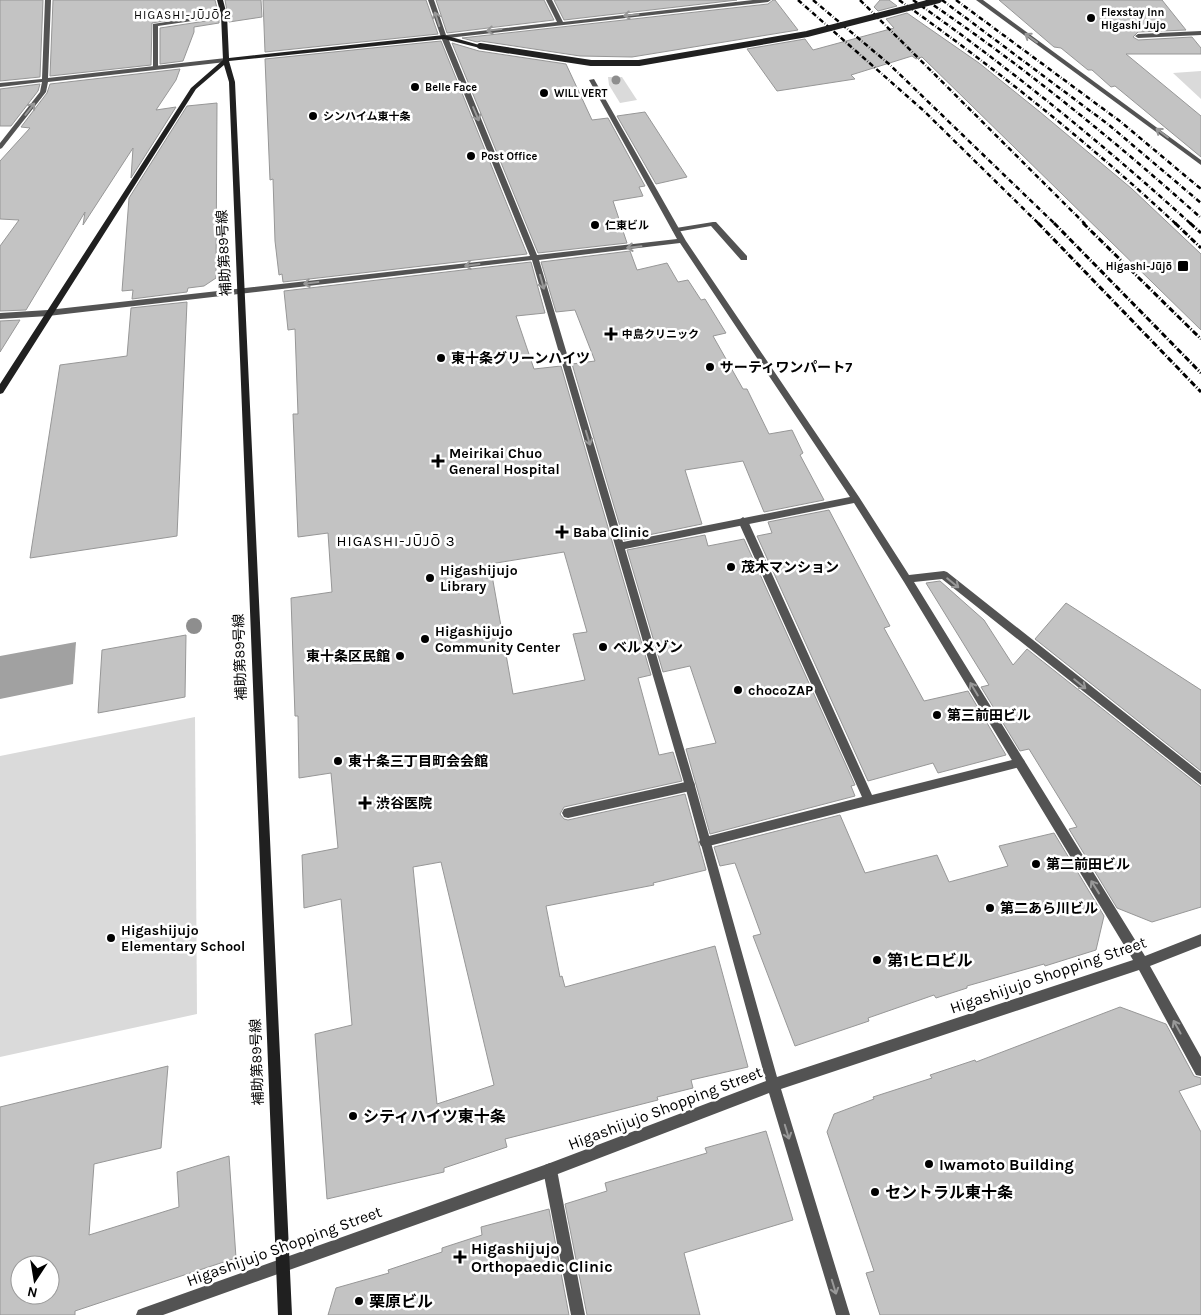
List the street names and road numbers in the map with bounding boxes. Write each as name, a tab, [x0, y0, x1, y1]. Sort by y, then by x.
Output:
street label: 補助第89号線	[213, 209, 235, 297]
street label: 補助第89号線	[230, 613, 250, 701]
street label: Higashijujo Shopping Street	[947, 932, 1149, 1018]
street label: 補助第89号線	[247, 1018, 267, 1106]
street label: Higashijujo Shopping Street	[565, 1062, 765, 1154]
street label: Higashijujo Shopping Street	[184, 1202, 384, 1290]

